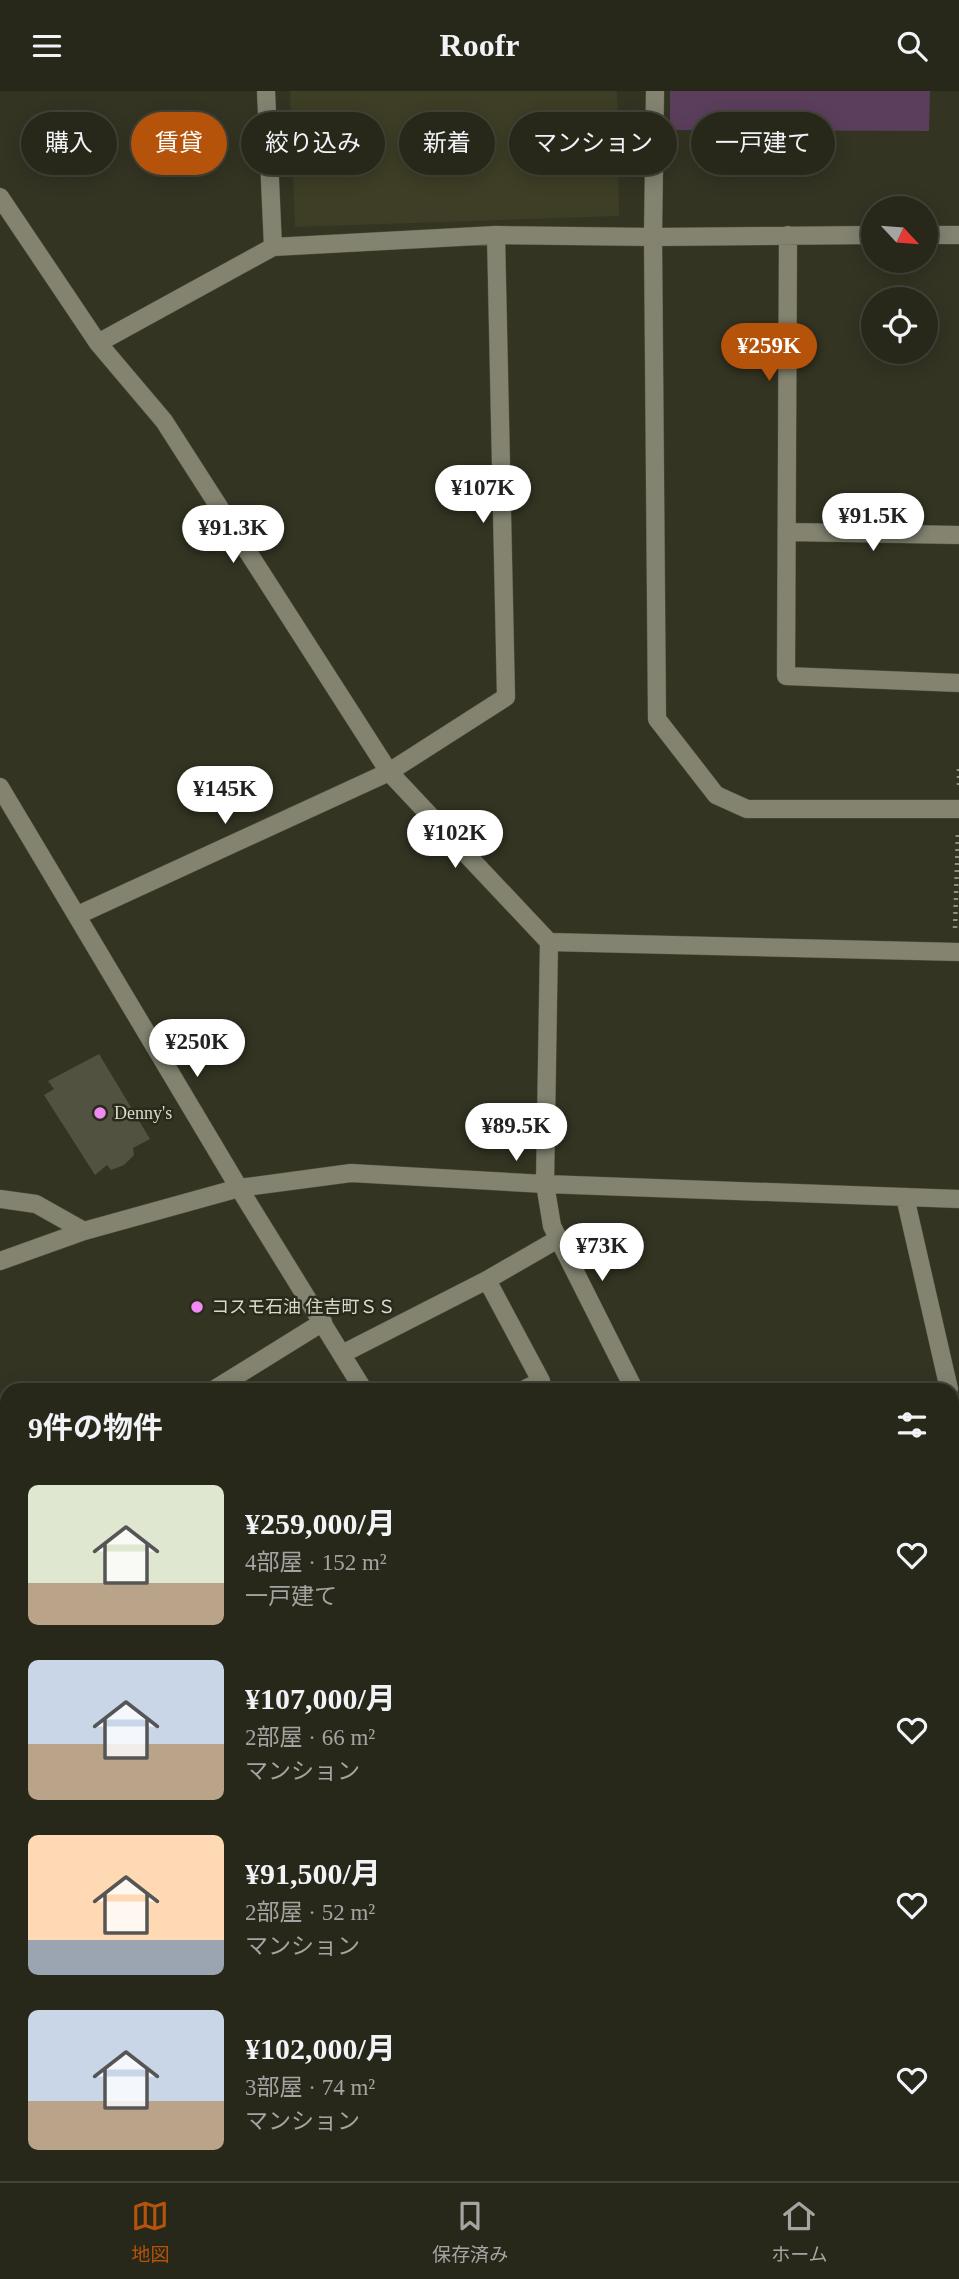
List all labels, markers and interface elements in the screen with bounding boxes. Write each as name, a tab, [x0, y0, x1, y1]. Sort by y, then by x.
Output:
icon: menu	[28, 27, 66, 65]
text: Roofr	[440, 27, 519, 63]
icon: search	[893, 27, 931, 65]
chip: 購入	[21, 112, 117, 175]
chip: 賃貸	[131, 112, 227, 175]
chip: 絞り込み	[241, 112, 385, 175]
chip: 新着	[399, 112, 495, 175]
chip: マンション	[509, 112, 677, 175]
chip: 一戸建て	[691, 112, 835, 175]
north arrow	[861, 196, 938, 273]
map controls	[861, 196, 938, 364]
button: locate	[861, 287, 938, 364]
pin: ¥259K	[720, 323, 818, 383]
text: ¥259K	[737, 333, 801, 358]
pin: ¥107K	[434, 465, 532, 525]
text: ¥107K	[451, 475, 515, 500]
pin: ¥91.5K	[816, 493, 930, 553]
text: ¥91.5K	[838, 503, 908, 528]
pin: ¥91.3K	[176, 505, 290, 565]
text: ¥91.3K	[198, 515, 268, 540]
pin: ¥145K	[176, 767, 274, 826]
text: ¥145K	[193, 776, 257, 801]
pin: ¥102K	[406, 811, 504, 870]
text: ¥102K	[423, 820, 487, 845]
pin: ¥250K	[148, 1019, 246, 1079]
text: ¥250K	[165, 1029, 229, 1054]
place label: Denny's	[114, 1103, 172, 1123]
pin: ¥89.5K	[459, 1103, 573, 1163]
marker: Denny's	[92, 1105, 108, 1121]
text: ¥89.5K	[481, 1113, 551, 1138]
pin: ¥73K	[561, 1223, 643, 1283]
text: ¥73K	[576, 1233, 628, 1258]
place label: コスモ石油 住吉町ＳＳ	[211, 1297, 396, 1317]
marker: コスモ石油 住吉町ＳＳ	[189, 1299, 205, 1315]
icon: filters	[893, 1406, 931, 1444]
text: 9件の物件	[28, 1411, 163, 1444]
text: ¥259,000/月	[245, 1507, 396, 1540]
icon: home	[84, 1513, 168, 1597]
icon: heart	[893, 1536, 931, 1574]
text: 4部屋 · 152 m²	[245, 1550, 387, 1575]
text: 一戸建て	[245, 1584, 337, 1609]
text: ¥107,000/月	[245, 1682, 396, 1715]
icon: home	[84, 1688, 168, 1772]
icon: heart	[893, 1711, 931, 1749]
text: 2部屋 · 66 m²	[245, 1725, 375, 1750]
text: マンション	[245, 1759, 360, 1784]
text: ¥91,500/月	[245, 1857, 381, 1890]
icon: home	[84, 1863, 168, 1947]
icon: heart	[893, 1886, 931, 1924]
text: 2部屋 · 52 m²	[245, 1900, 375, 1925]
text: マンション	[245, 1934, 360, 1959]
text: ¥102,000/月	[245, 2032, 396, 2065]
icon: home	[84, 2038, 168, 2122]
icon: heart	[893, 2061, 931, 2099]
text: 3部屋 · 74 m²	[245, 2075, 375, 2100]
text: マンション	[245, 2109, 360, 2134]
tab: 地図	[131, 2197, 169, 2266]
tab: 保存済み	[432, 2197, 508, 2266]
tab: ホーム	[771, 2197, 828, 2266]

